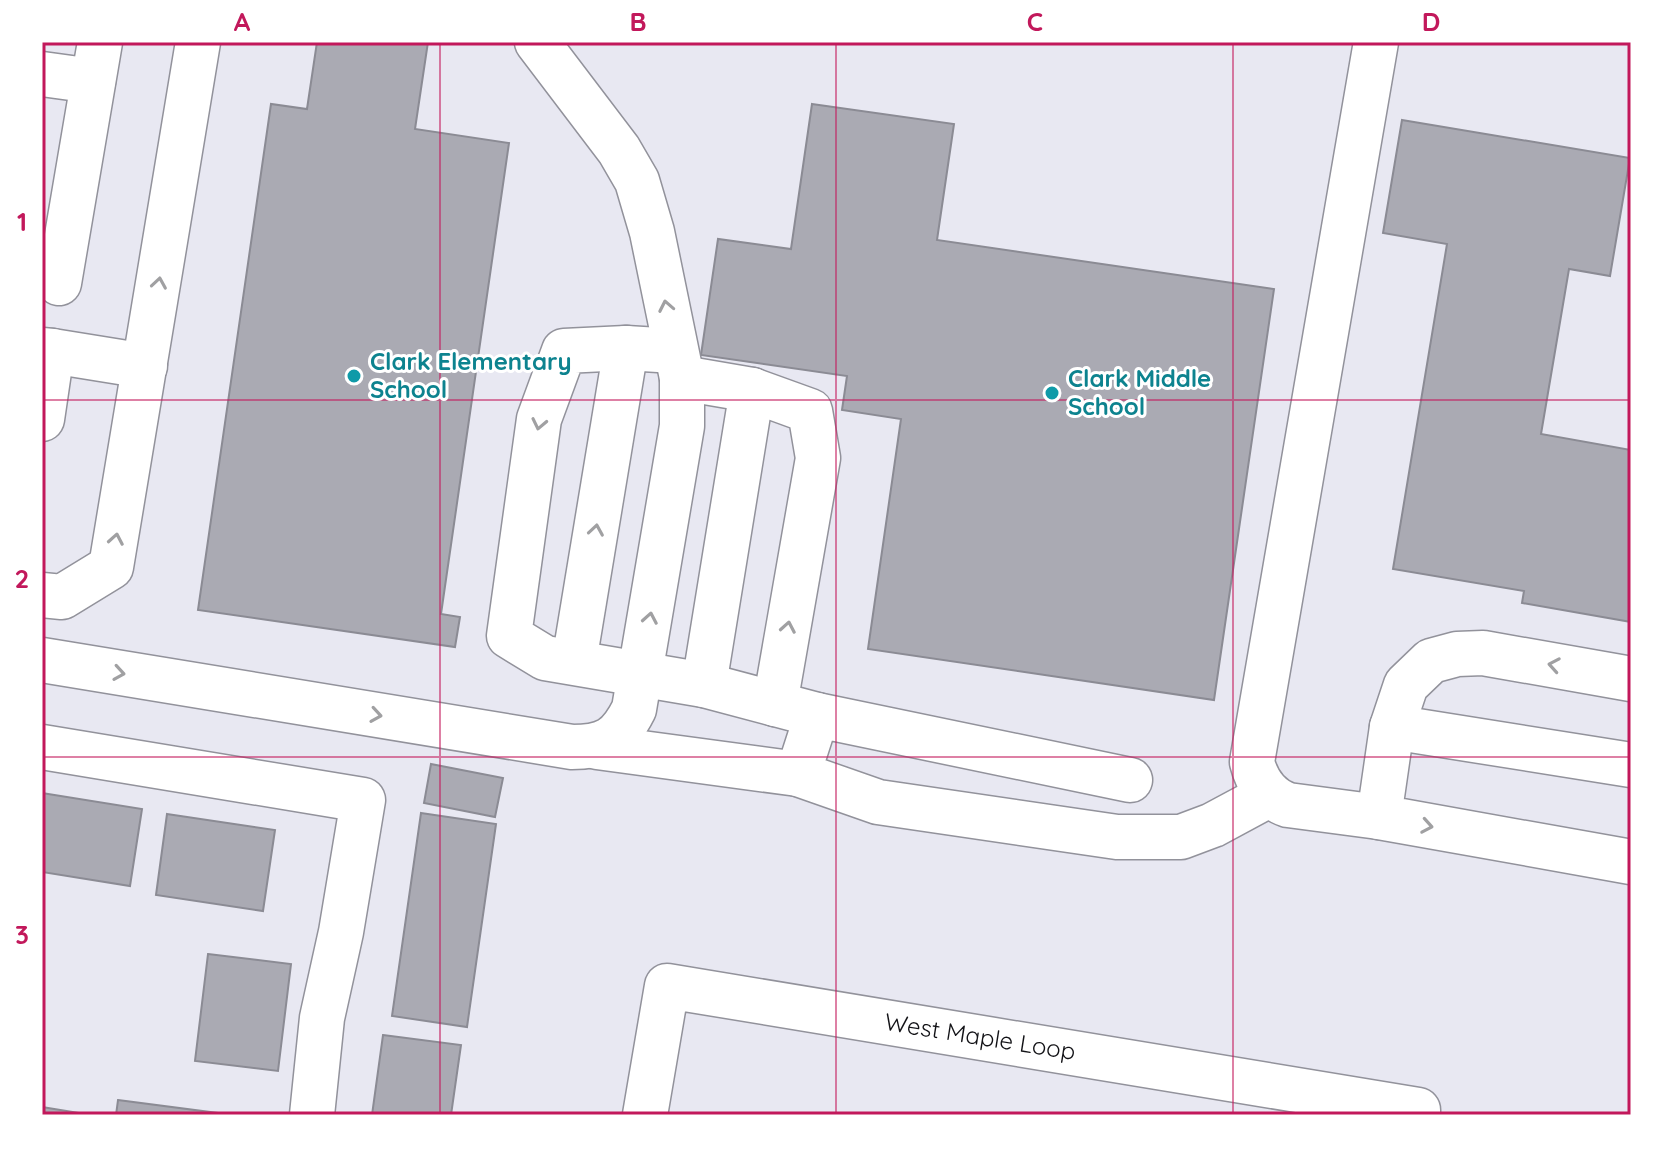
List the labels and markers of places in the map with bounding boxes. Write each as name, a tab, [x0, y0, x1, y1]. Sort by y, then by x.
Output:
place label: Clark Elementary School	[370, 346, 572, 404]
place label: Clark Middle School	[1068, 363, 1211, 421]
marker: Clark Elementary School	[345, 367, 363, 385]
marker: Clark Middle School	[1043, 384, 1061, 402]

